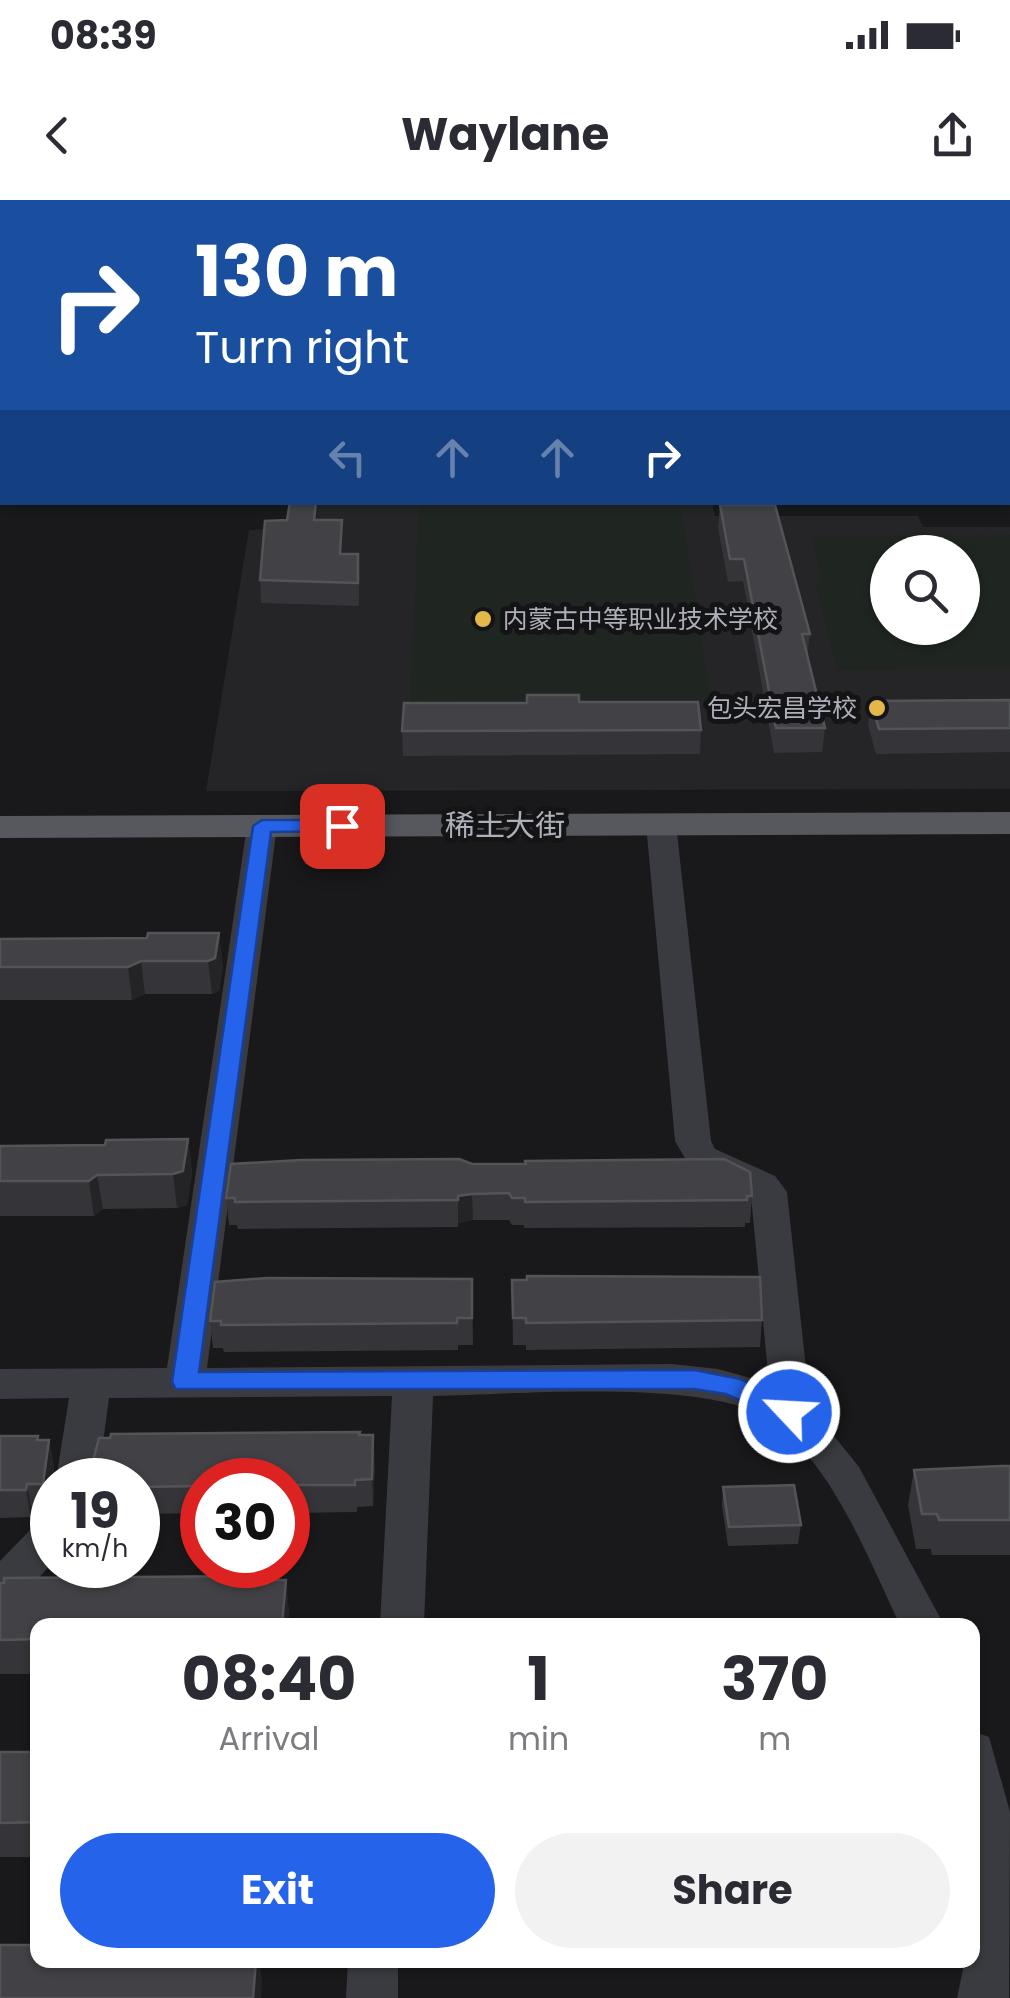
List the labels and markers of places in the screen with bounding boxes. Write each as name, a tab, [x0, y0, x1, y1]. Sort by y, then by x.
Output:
place label: 内蒙古中等职业技术学校	[503, 602, 778, 637]
marker: 内蒙古中等职业技术学校	[472, 608, 494, 630]
place label: 包头宏昌学校	[707, 691, 857, 726]
marker: 包头宏昌学校	[866, 697, 888, 719]
pin	[300, 784, 385, 869]

